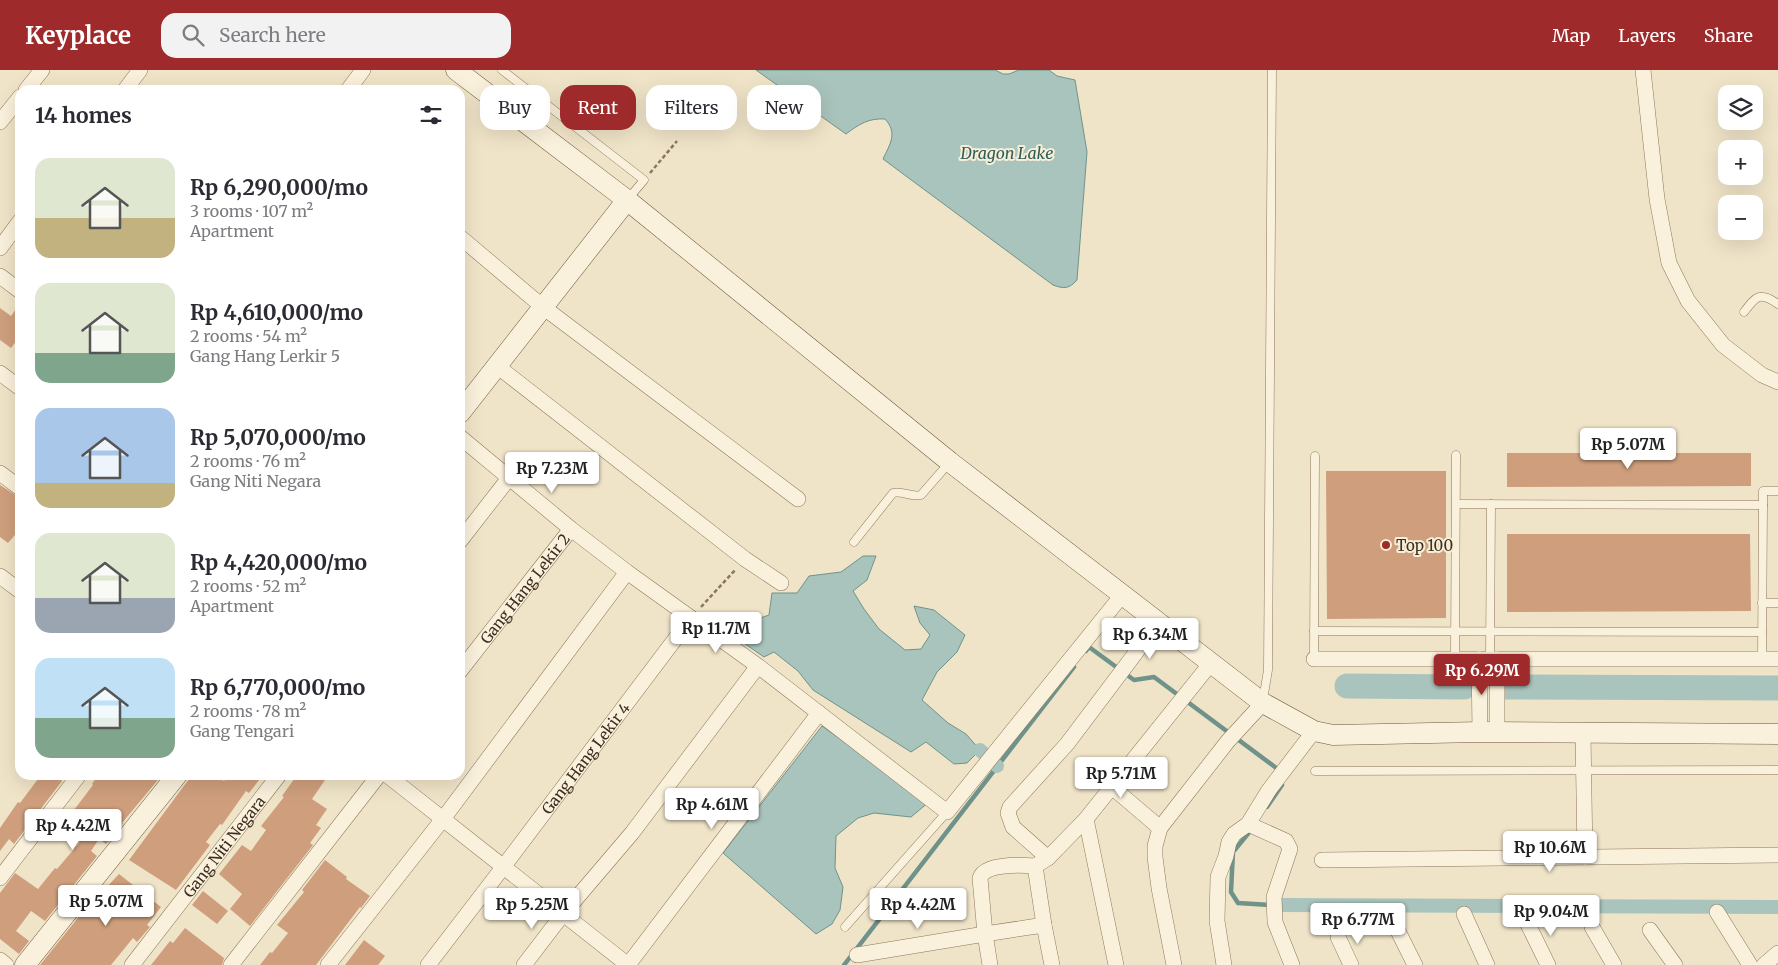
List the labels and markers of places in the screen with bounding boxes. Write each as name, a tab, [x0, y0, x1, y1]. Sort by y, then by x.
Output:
pin: Rp 5.07M	[1576, 428, 1680, 470]
pin: Rp 7.23M	[500, 452, 604, 494]
place label: Top 100	[1396, 536, 1453, 555]
marker: Top 100	[1380, 539, 1392, 551]
pin: Rp 11.7M	[664, 612, 768, 654]
pin: Rp 6.34M	[1098, 618, 1202, 660]
pin: Rp 6.29M	[1430, 654, 1534, 696]
pin: Rp 5.71M	[1069, 756, 1173, 799]
pin: Rp 4.61M	[660, 788, 764, 830]
pin: Rp 4.42M	[21, 808, 125, 851]
pin: Rp 10.6M	[1498, 830, 1602, 873]
pin: Rp 5.07M	[54, 884, 158, 927]
pin: Rp 5.25M	[480, 888, 584, 930]
pin: Rp 4.42M	[866, 888, 970, 930]
pin: Rp 9.04M	[1499, 894, 1603, 937]
pin: Rp 6.77M	[1306, 902, 1410, 945]

